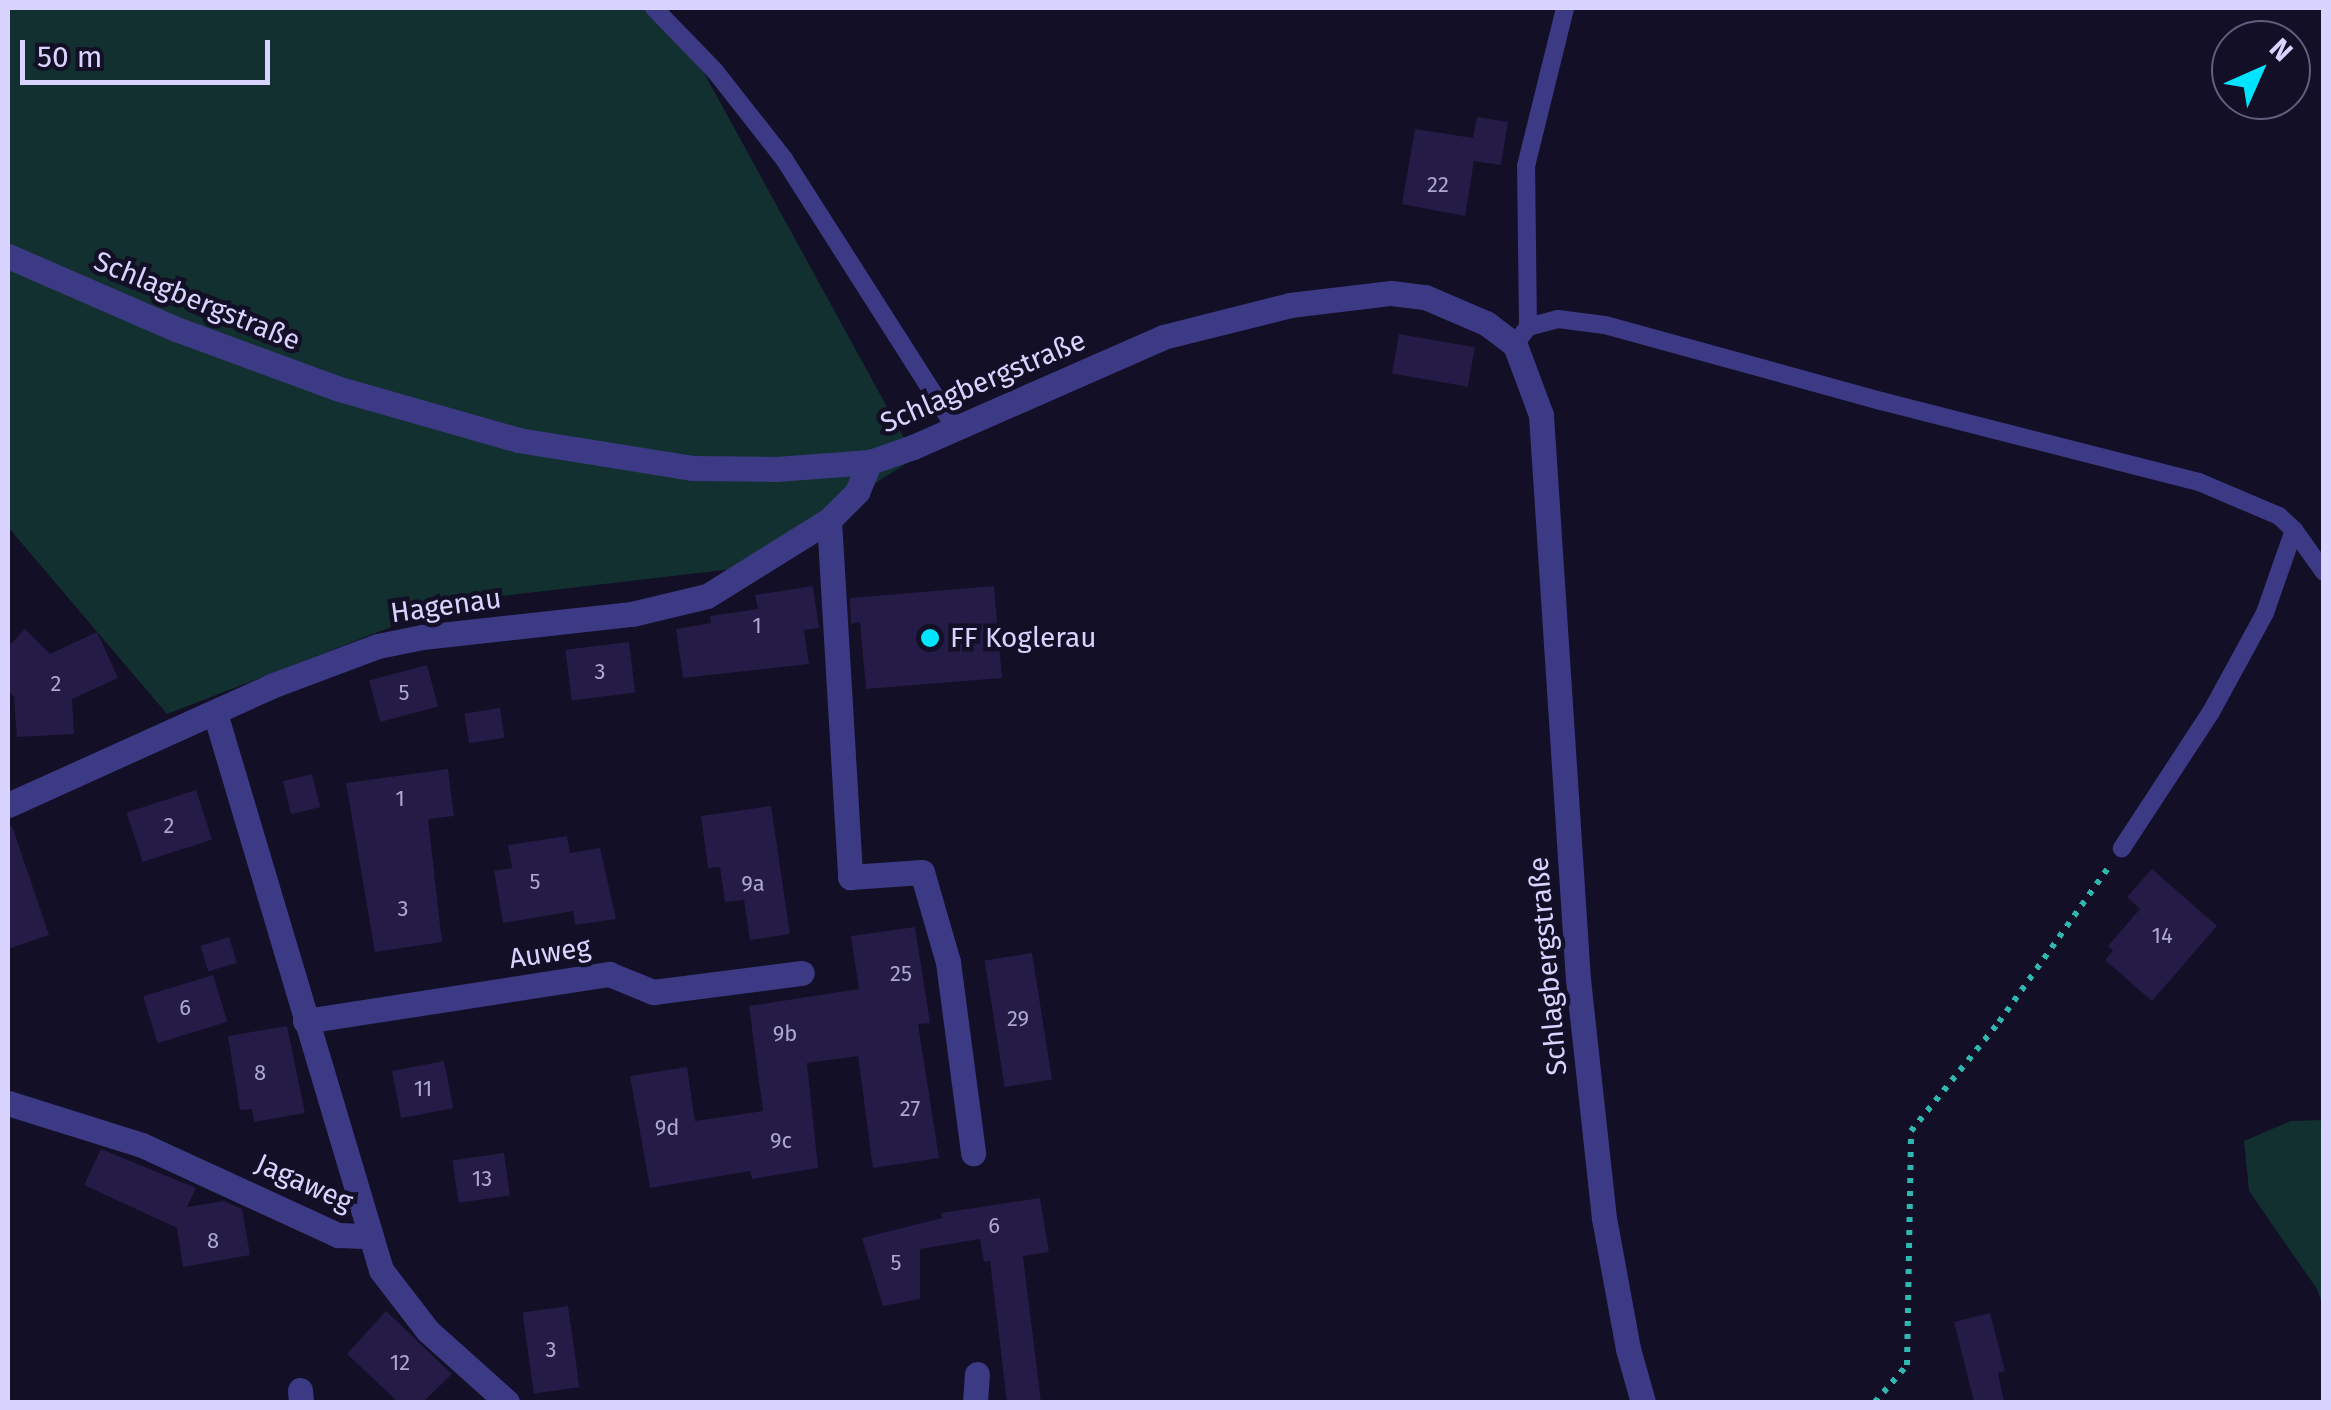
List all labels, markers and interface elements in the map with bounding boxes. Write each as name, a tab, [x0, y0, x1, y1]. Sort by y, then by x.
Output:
scale bar	[25, 20, 275, 82]
north arrow	[2211, 20, 2311, 120]
text: N	[2263, 32, 2299, 68]
text: 50 m	[37, 39, 102, 75]
house number: 22	[1427, 172, 1449, 198]
street label: Schlagbergstraße	[89, 244, 305, 358]
street label: Schlagbergstraße	[875, 324, 1091, 440]
street label: Hagenau	[389, 582, 503, 630]
house number: 1	[752, 613, 762, 639]
place label: FF Koglerau	[950, 621, 1097, 655]
marker: FF Koglerau	[919, 627, 941, 649]
house number: 3	[595, 659, 605, 685]
house number: 2	[51, 671, 61, 697]
house number: 5	[398, 680, 410, 706]
house number: 1	[395, 786, 405, 812]
house number: 2	[164, 813, 174, 839]
street label: Schlagbergstraße	[1522, 855, 1574, 1077]
house number: 5	[529, 869, 541, 895]
house number: 9a	[741, 871, 765, 897]
house number: 3	[398, 896, 408, 922]
house number: 14	[2151, 923, 2173, 949]
street label: Auweg	[507, 930, 593, 976]
house number: 25	[890, 961, 912, 987]
house number: 6	[179, 995, 191, 1021]
house number: 29	[1007, 1006, 1029, 1032]
house number: 9b	[773, 1021, 797, 1047]
house number: 8	[254, 1060, 266, 1086]
house number: 11	[414, 1076, 432, 1102]
house number: 27	[900, 1096, 920, 1122]
house number: 9d	[655, 1115, 679, 1141]
house number: 9c	[770, 1128, 792, 1154]
street label: Jagaweg	[250, 1147, 358, 1219]
house number: 13	[472, 1166, 492, 1192]
house number: 6	[988, 1213, 1000, 1239]
house number: 8	[207, 1228, 219, 1254]
house number: 5	[890, 1250, 902, 1276]
house number: 3	[546, 1337, 556, 1363]
house number: 12	[390, 1350, 410, 1376]

